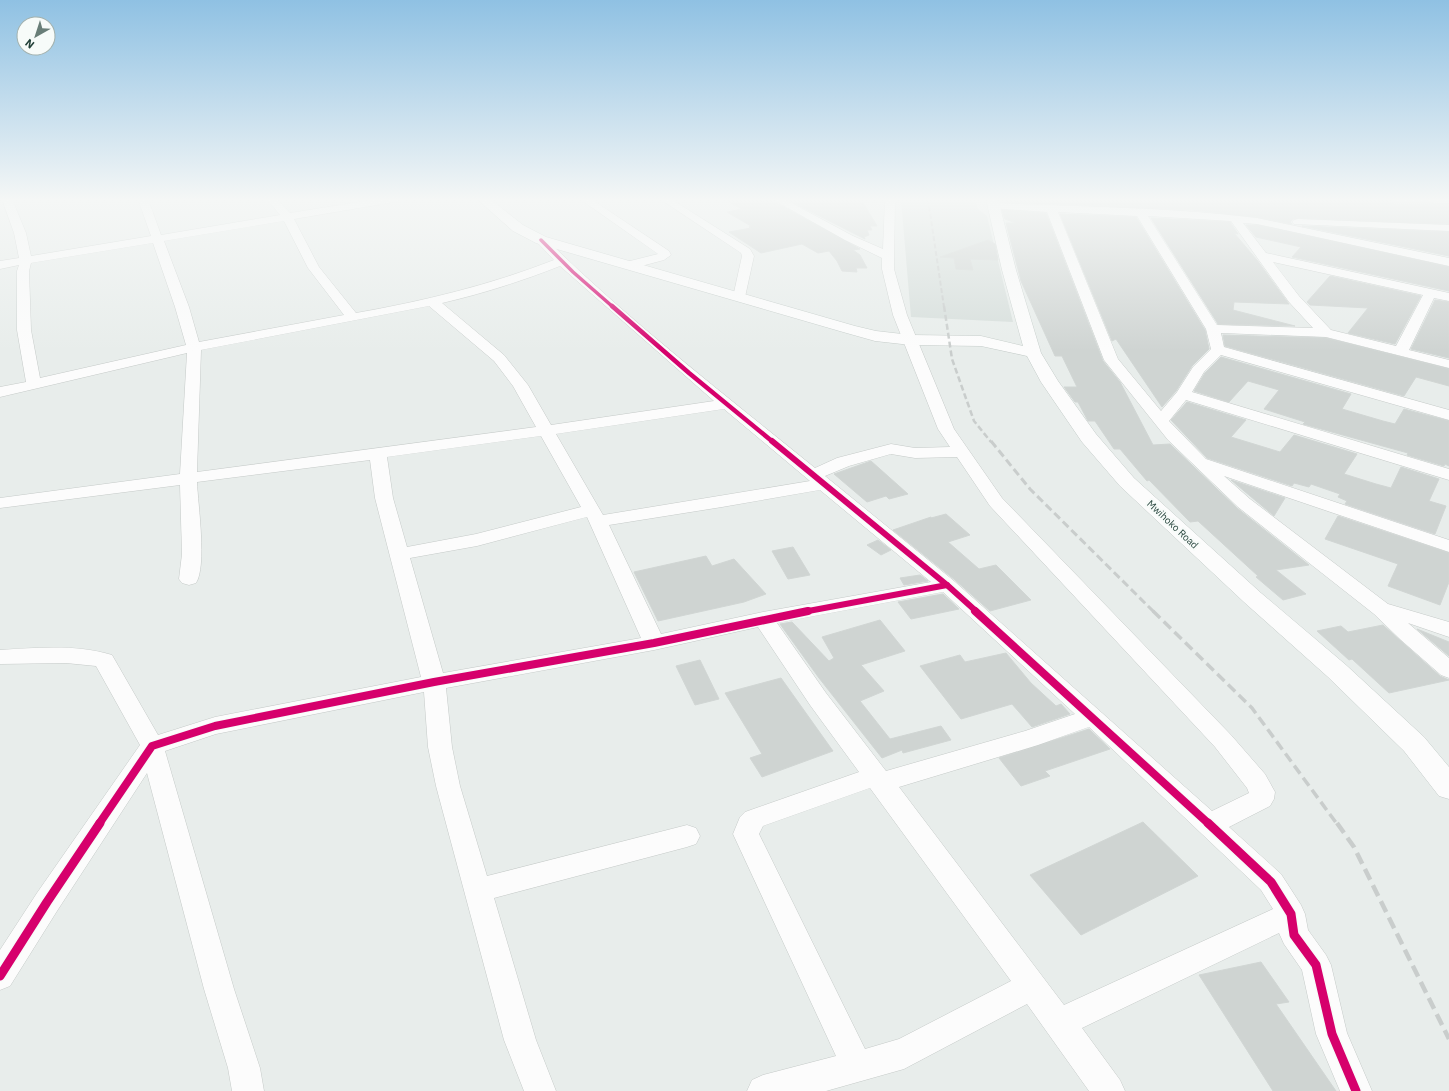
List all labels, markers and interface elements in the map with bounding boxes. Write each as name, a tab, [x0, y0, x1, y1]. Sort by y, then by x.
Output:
north arrow	[16, 16, 56, 56]
text: N	[22, 36, 37, 52]
street label: Mwihoko Road	[1144, 497, 1201, 552]

